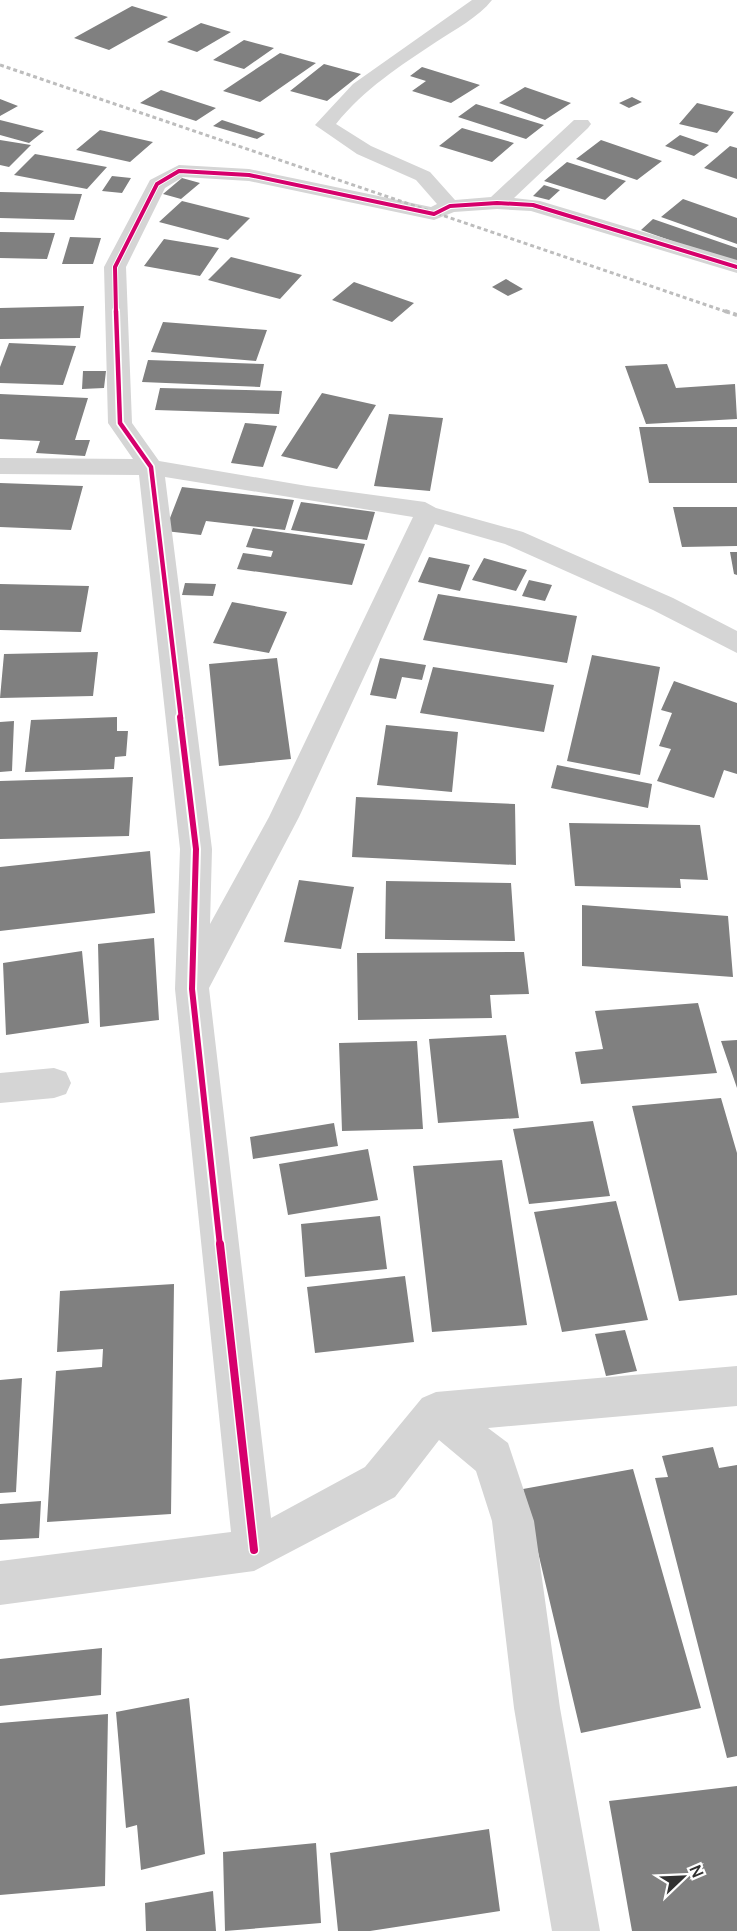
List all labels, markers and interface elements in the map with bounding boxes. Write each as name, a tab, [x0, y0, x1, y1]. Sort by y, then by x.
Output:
north arrow	[653, 1847, 713, 1907]
text: N	[684, 1862, 709, 1881]

